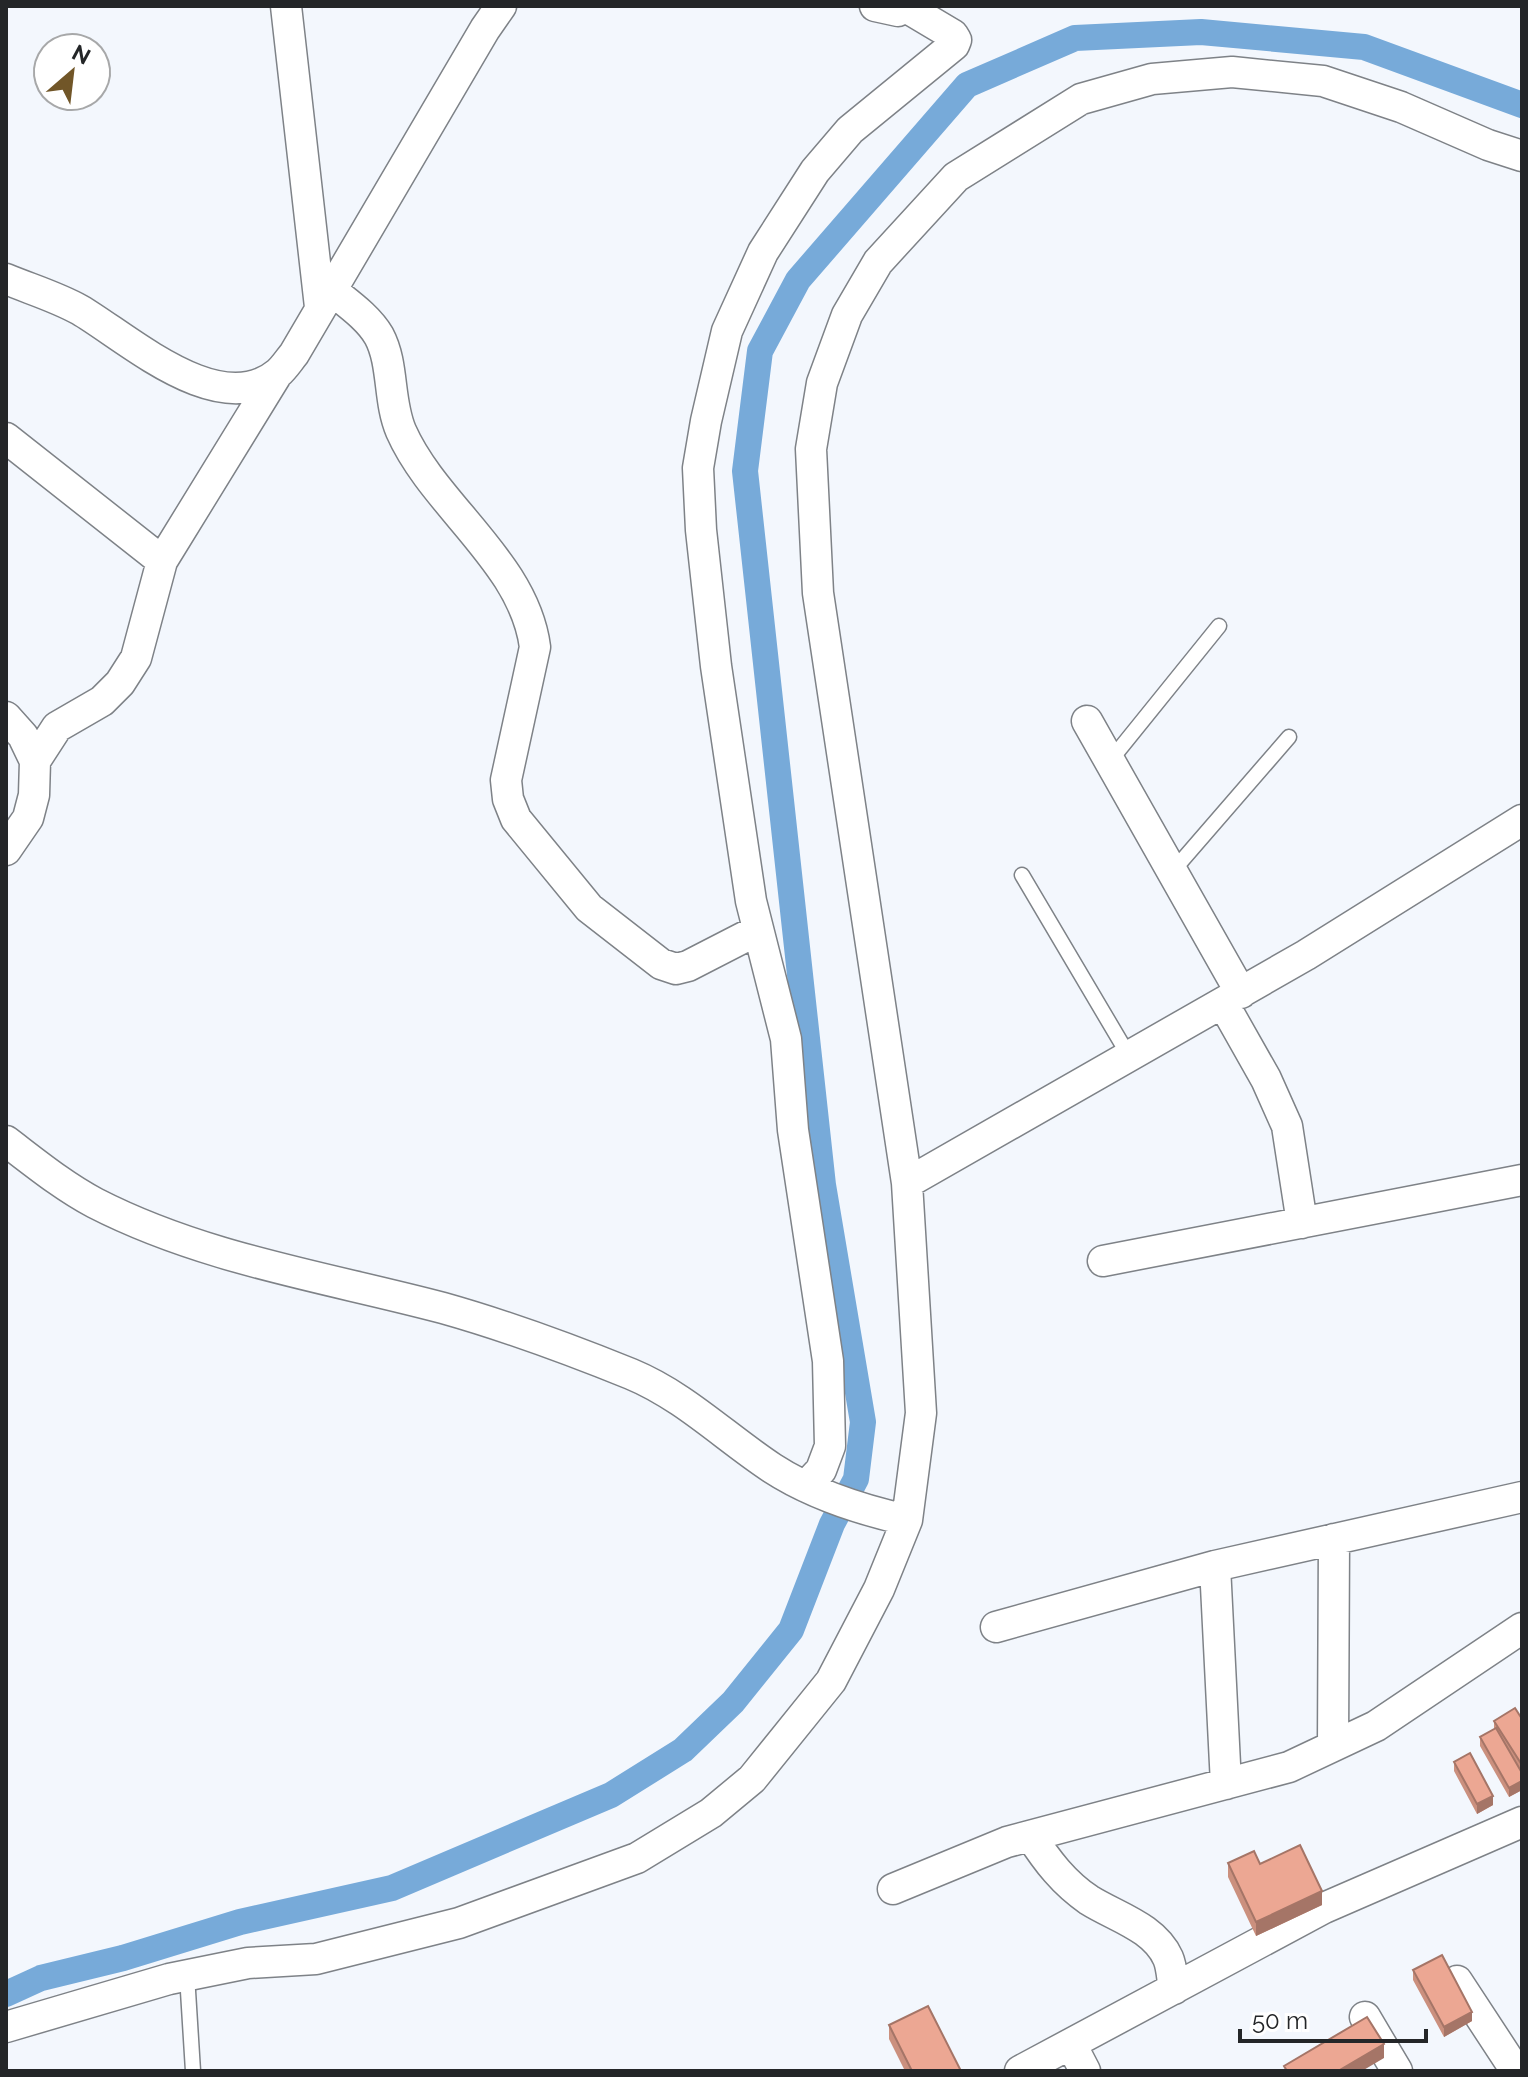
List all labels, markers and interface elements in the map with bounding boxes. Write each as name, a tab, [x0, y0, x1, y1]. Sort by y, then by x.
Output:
north arrow	[32, 32, 112, 112]
text: N	[68, 39, 95, 70]
scale bar	[1240, 1993, 1426, 2043]
text: 50 m	[1252, 2006, 1308, 2035]

